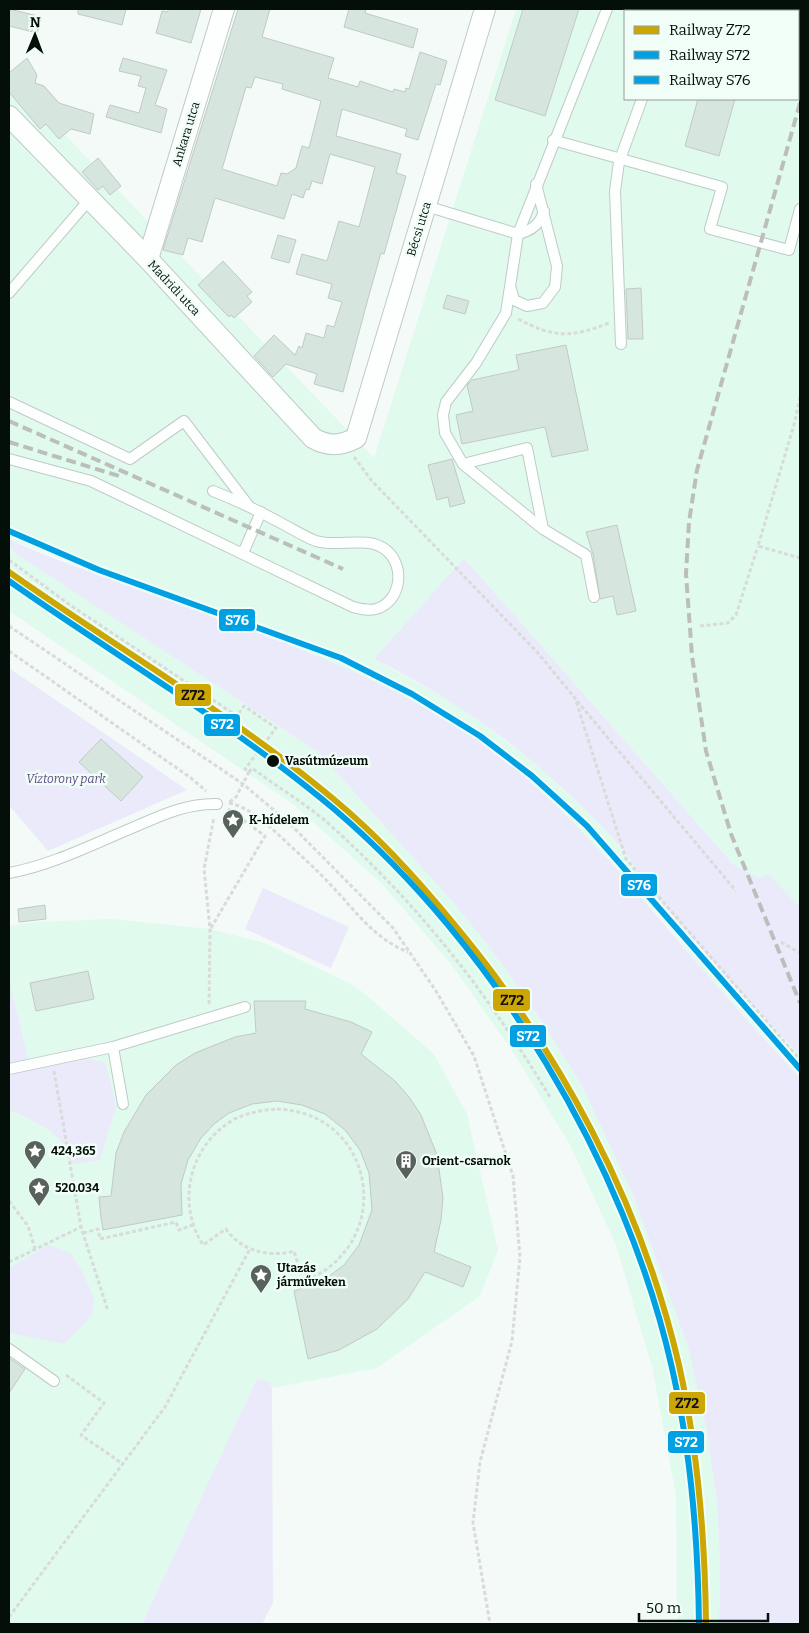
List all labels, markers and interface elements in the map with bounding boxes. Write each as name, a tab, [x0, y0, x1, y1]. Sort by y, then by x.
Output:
north arrow	[10, 10, 60, 60]
legend	[624, 10, 799, 100]
text: N	[30, 14, 41, 31]
text: Railway Z72	[669, 21, 751, 39]
text: Railway S72	[669, 46, 750, 64]
text: Railway S76	[669, 71, 751, 89]
street label: Ankara utca	[170, 100, 203, 168]
street label: Bécsi utca	[404, 200, 434, 258]
street label: Madridi utca	[145, 258, 203, 319]
line badge: S76	[218, 608, 256, 632]
text: S76	[225, 612, 249, 629]
line badge: Z72	[174, 683, 212, 707]
text: Z72	[181, 687, 205, 704]
line badge: S72	[203, 713, 241, 737]
text: S72	[210, 716, 234, 733]
marker: Vasútmúzeum	[265, 753, 281, 769]
place label: Vasútmúzeum	[285, 754, 369, 768]
park label: Víztorony park	[26, 772, 106, 786]
place icon: K-hídelem	[221, 808, 245, 839]
place label: K-hídelem	[249, 813, 310, 827]
line badge: S76	[620, 873, 658, 897]
text: S76	[627, 877, 651, 894]
line badge: Z72	[492, 988, 531, 1012]
text: Z72	[500, 992, 524, 1009]
line badge: S72	[509, 1024, 547, 1048]
text: S72	[516, 1028, 540, 1045]
place icon: 424,365	[23, 1139, 47, 1170]
place label: 424,365	[51, 1144, 96, 1158]
building icon: Orient-csarnok	[394, 1149, 418, 1180]
place label: Orient-csarnok	[422, 1154, 511, 1168]
place icon: 520.034	[27, 1176, 51, 1207]
place label: 520.034	[55, 1181, 100, 1195]
place label: Utazás járműveken	[276, 1261, 346, 1290]
place icon: Utazás járműveken	[249, 1263, 273, 1294]
line badge: Z72	[668, 1391, 706, 1415]
text: Z72	[675, 1395, 699, 1412]
line badge: S72	[667, 1430, 705, 1454]
text: S72	[674, 1434, 698, 1451]
scale bar	[639, 1590, 768, 1622]
text: 50 m	[646, 1599, 682, 1617]

